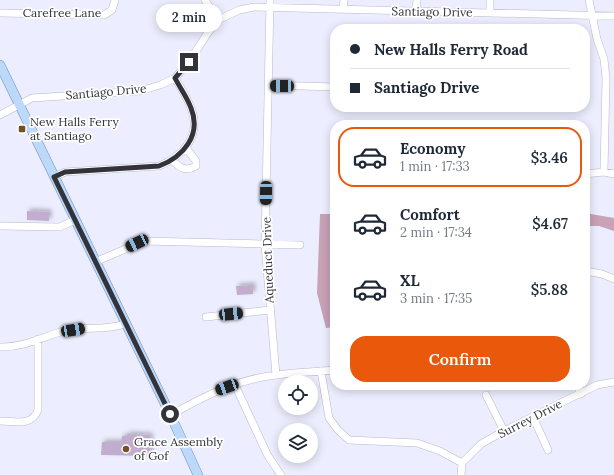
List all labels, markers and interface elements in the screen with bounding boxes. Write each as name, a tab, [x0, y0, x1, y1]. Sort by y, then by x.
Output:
street label: Santiago Drive	[391, 3, 473, 20]
callout: 2 min	[156, 4, 222, 32]
street label: Carefree Lane	[23, 5, 102, 20]
text: 2 min	[172, 9, 206, 26]
text: New Halls Ferry Road	[374, 40, 528, 59]
route end	[180, 53, 198, 71]
text: Santiago Drive	[374, 78, 479, 97]
street label: Santiago Drive	[65, 80, 148, 103]
car	[270, 80, 294, 92]
place label: New Halls Ferry at Santiago	[30, 114, 119, 143]
marker: New Halls Ferry at Santiago	[17, 124, 27, 134]
icon: car	[352, 139, 388, 175]
text: Economy	[400, 139, 465, 158]
text: $3.46	[531, 148, 568, 167]
text: 1 min · 17:33	[400, 158, 470, 175]
car	[260, 181, 272, 205]
icon: car	[352, 205, 388, 241]
text: Comfort	[400, 205, 460, 224]
text: $4.67	[532, 214, 568, 233]
street label: Aqueduct Drive	[258, 216, 277, 305]
text: 2 min · 17:34	[400, 224, 472, 241]
car	[124, 232, 150, 254]
icon: car	[352, 271, 388, 307]
text: XL	[400, 271, 420, 290]
text: $5.88	[531, 280, 568, 299]
text: 3 min · 17:35	[400, 290, 472, 307]
car	[218, 307, 244, 321]
car	[60, 322, 86, 338]
button: Confirm	[350, 336, 570, 382]
map controls	[278, 375, 318, 463]
button: locate	[278, 375, 318, 415]
car	[214, 377, 240, 397]
street label: Surrey Drive	[495, 396, 565, 441]
route start	[161, 405, 179, 423]
button: layers	[278, 423, 318, 463]
place label: Grace Assembly of Gof	[134, 434, 223, 463]
marker: Grace Assembly of Gof	[121, 444, 131, 454]

